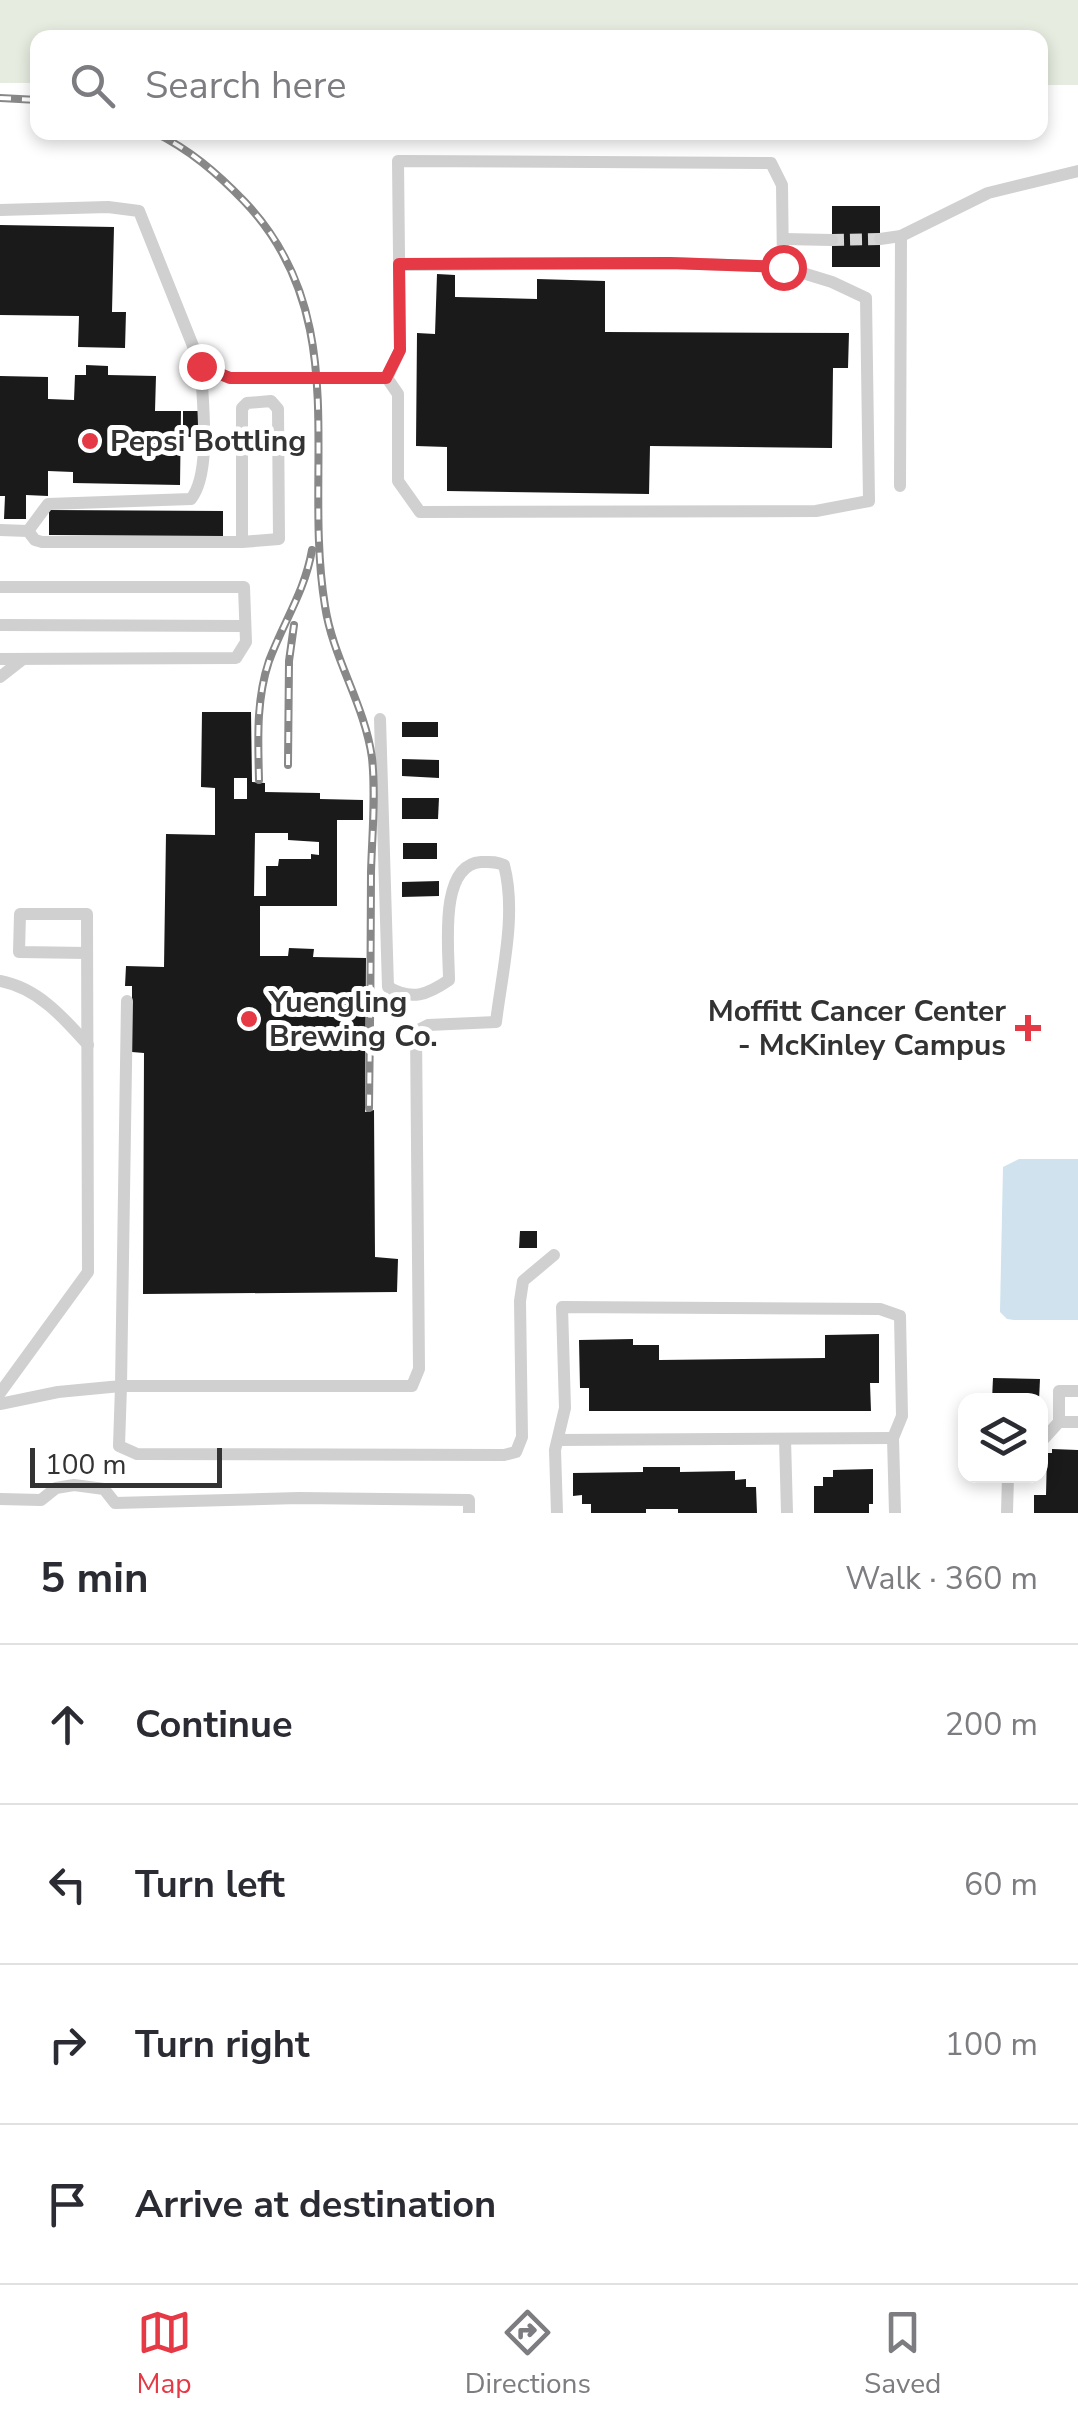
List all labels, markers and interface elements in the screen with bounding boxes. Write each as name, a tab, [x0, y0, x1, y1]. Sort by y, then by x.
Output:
search box	[30, 30, 1048, 140]
icon: search	[65, 58, 120, 113]
text: Search here	[145, 60, 346, 111]
route start	[761, 245, 807, 291]
route end	[179, 344, 225, 390]
place label: Pepsi Bottling	[110, 421, 306, 462]
marker: Pepsi Bottling	[79, 430, 101, 452]
place label: Yuengling Brewing Co.	[268, 982, 438, 1057]
place label: Moffitt Cancer Center - McKinley Campus	[708, 991, 1006, 1066]
marker: Yuengling Brewing Co.	[238, 1008, 260, 1030]
marker: Moffitt Cancer Center - McKinley Campus	[1015, 1015, 1041, 1041]
map controls	[958, 1393, 1048, 1483]
button: layers	[958, 1393, 1048, 1483]
scale bar	[30, 1443, 222, 1488]
text: 100 m	[45, 1446, 127, 1484]
text: 5 min	[40, 1550, 149, 1607]
text: Walk · 360 m	[845, 1557, 1038, 1600]
icon: ahead	[40, 1697, 95, 1752]
text: Continue	[135, 1699, 293, 1750]
text: 200 m	[945, 1703, 1038, 1746]
icon: left	[40, 1857, 95, 1912]
text: Turn left	[135, 1859, 285, 1910]
text: 60 m	[964, 1863, 1038, 1906]
icon: right	[40, 2017, 95, 2072]
text: Turn right	[135, 2019, 310, 2070]
text: 100 m	[945, 2023, 1038, 2066]
icon: arrive	[40, 2177, 95, 2232]
text: Arrive at destination	[135, 2179, 496, 2230]
tab: Map	[137, 2305, 192, 2403]
tab: Directions	[465, 2305, 591, 2403]
tab: Saved	[864, 2305, 941, 2403]

